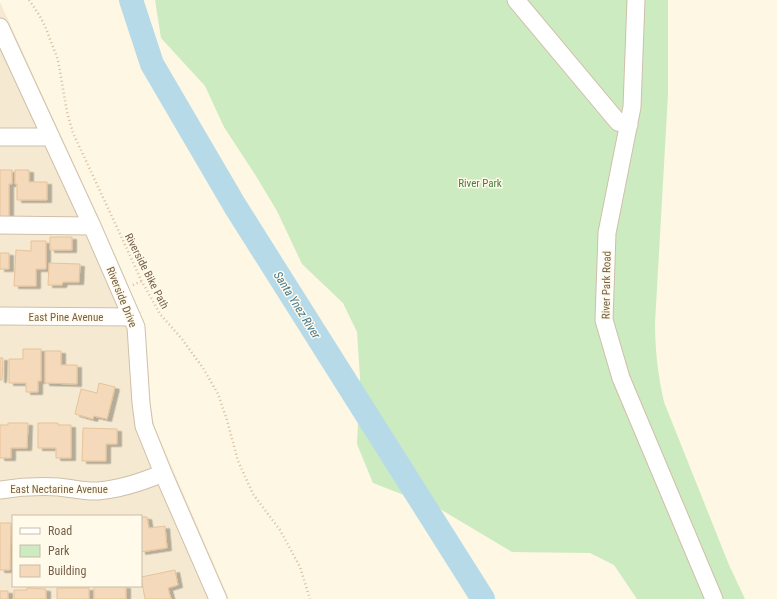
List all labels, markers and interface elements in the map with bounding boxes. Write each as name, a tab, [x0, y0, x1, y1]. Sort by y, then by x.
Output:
park label: River Park	[458, 177, 502, 190]
street label: Riverside Bike Path	[122, 231, 171, 311]
street label: River Park Road	[599, 251, 614, 319]
street label: Riverside Drive	[103, 265, 140, 329]
water label: Santa Ynez River	[271, 269, 323, 342]
street label: East Pine Avenue	[29, 311, 103, 324]
street label: East Nectarine Avenue	[10, 483, 108, 496]
legend	[12, 515, 142, 587]
text: Road	[48, 524, 72, 538]
text: Park	[48, 544, 70, 558]
text: Building	[48, 564, 86, 578]

